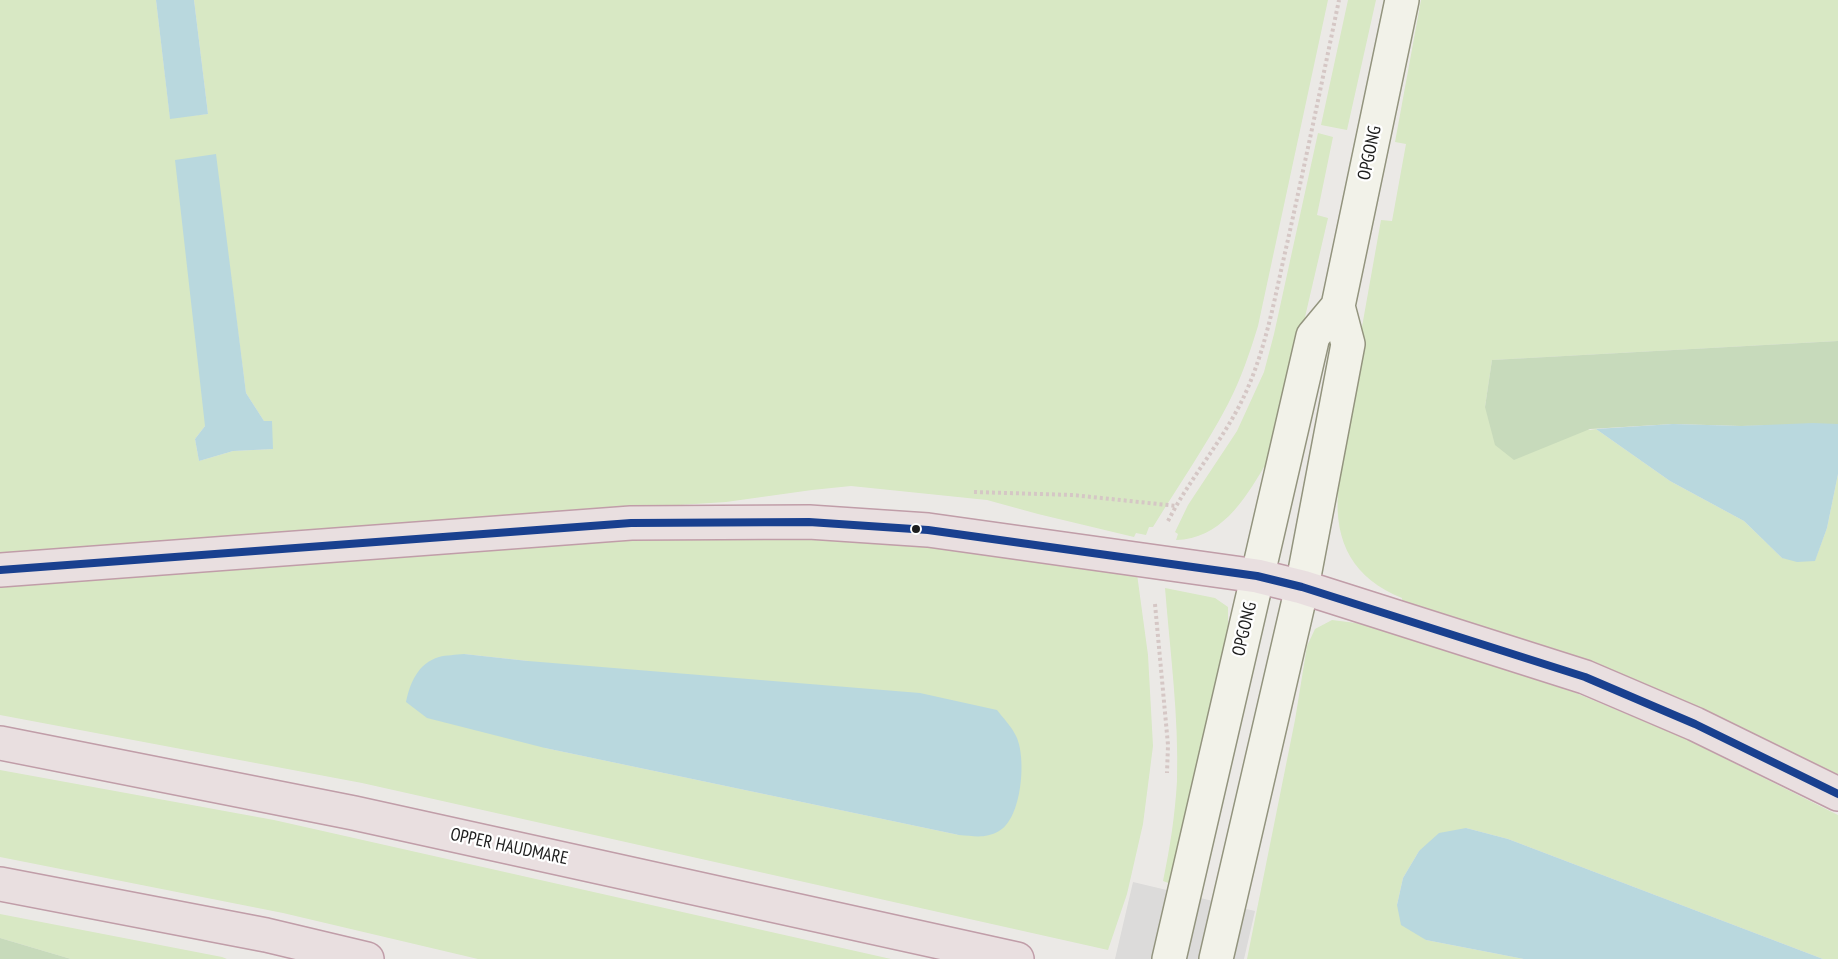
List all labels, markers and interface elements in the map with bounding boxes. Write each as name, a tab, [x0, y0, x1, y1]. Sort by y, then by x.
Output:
street label: OPGONG	[1354, 124, 1386, 182]
unlabelled marker	[910, 523, 922, 535]
street label: OPGONG	[1228, 600, 1262, 658]
street label: OPPER HAUDMARE	[448, 824, 570, 870]

